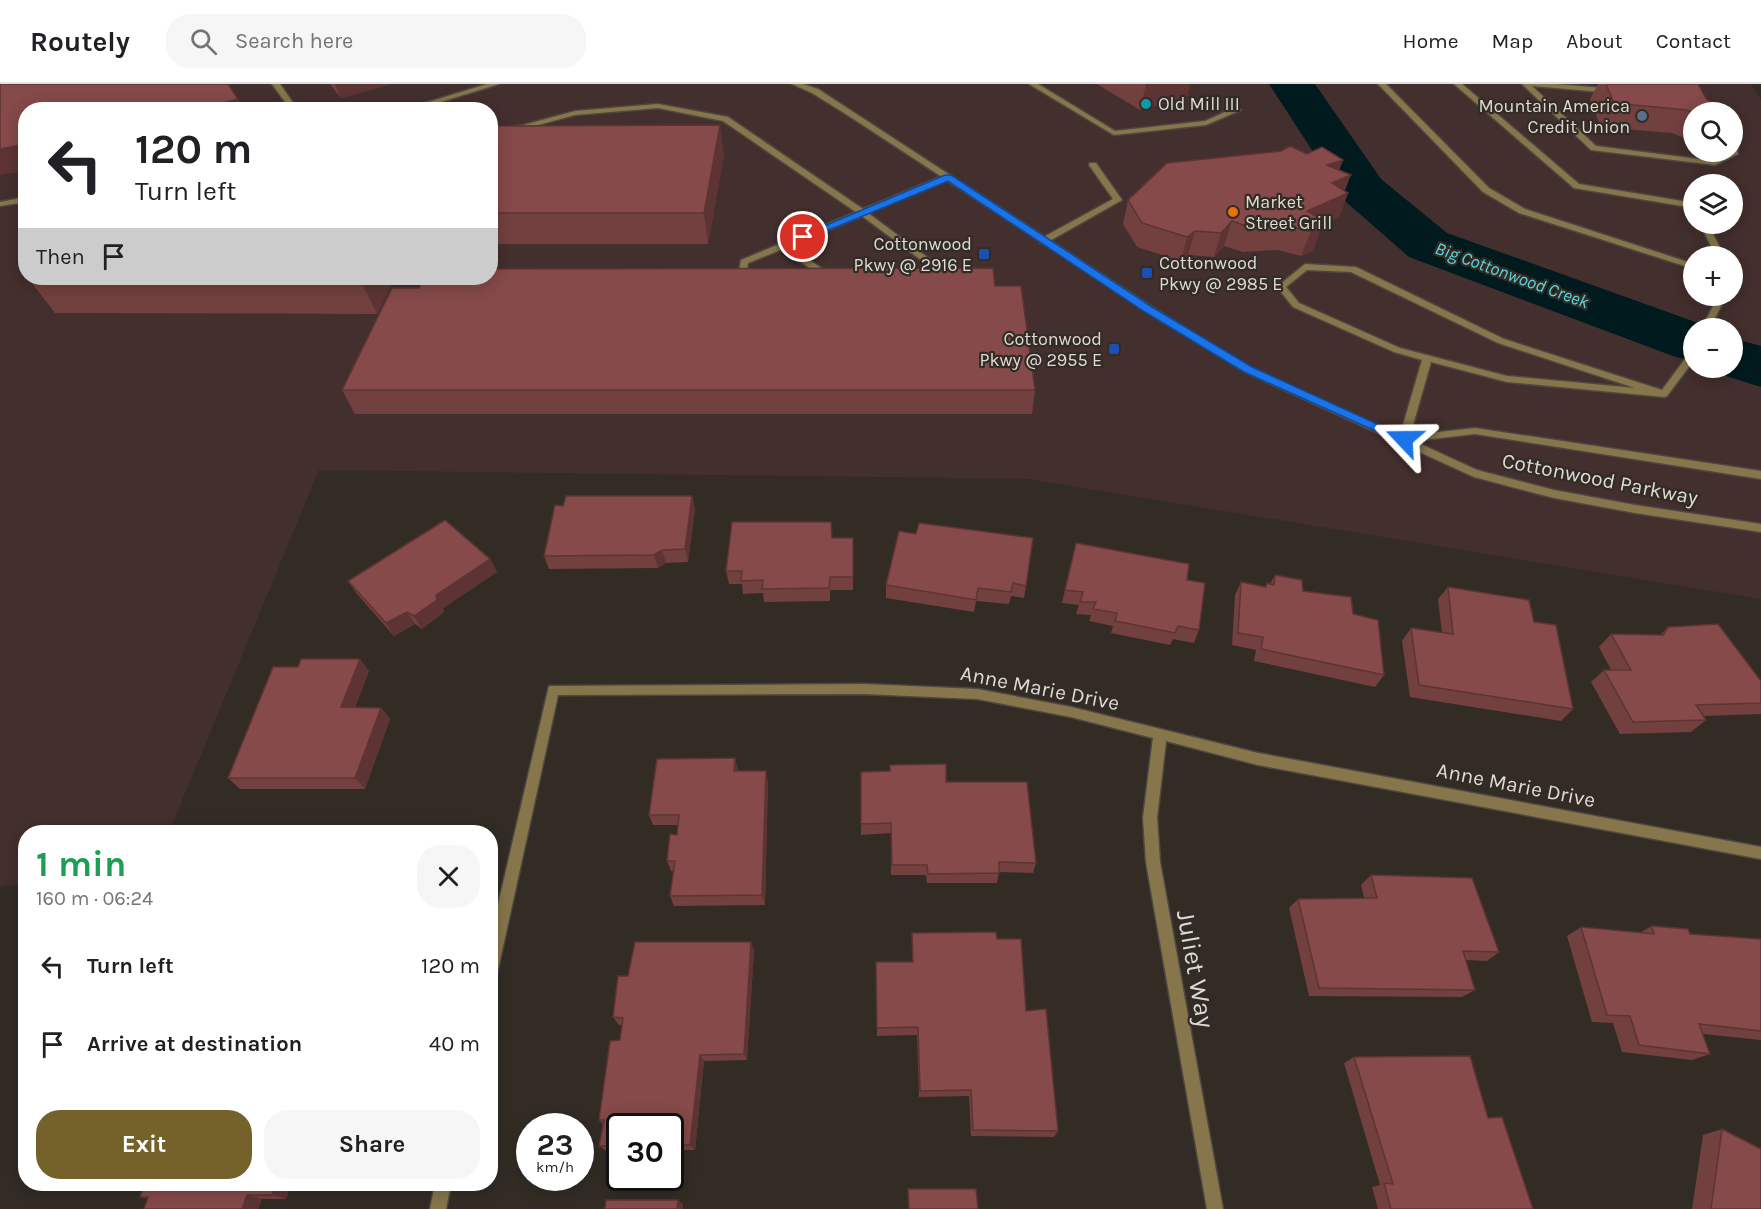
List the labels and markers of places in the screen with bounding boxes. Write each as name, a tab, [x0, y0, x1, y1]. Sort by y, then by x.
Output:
place label: Old Mill III	[1158, 93, 1240, 115]
place label: Mountain America Credit Union	[1478, 95, 1630, 138]
marker: Old Mill III	[1139, 97, 1153, 111]
marker: Mountain America Credit Union	[1635, 109, 1649, 123]
place label: Market Street Grill	[1245, 191, 1332, 234]
marker: Market Street Grill	[1226, 205, 1240, 219]
pin	[777, 211, 828, 262]
place label: Cottonwood Pkwy @ 2916 E	[854, 233, 972, 276]
marker: Cottonwood Pkwy @ 2916 E	[977, 247, 991, 261]
place label: Cottonwood Pkwy @ 2985 E	[1159, 252, 1282, 295]
marker: Cottonwood Pkwy @ 2985 E	[1140, 266, 1154, 280]
place label: Cottonwood Pkwy @ 2955 E	[979, 328, 1102, 371]
marker: Cottonwood Pkwy @ 2955 E	[1107, 342, 1121, 356]

